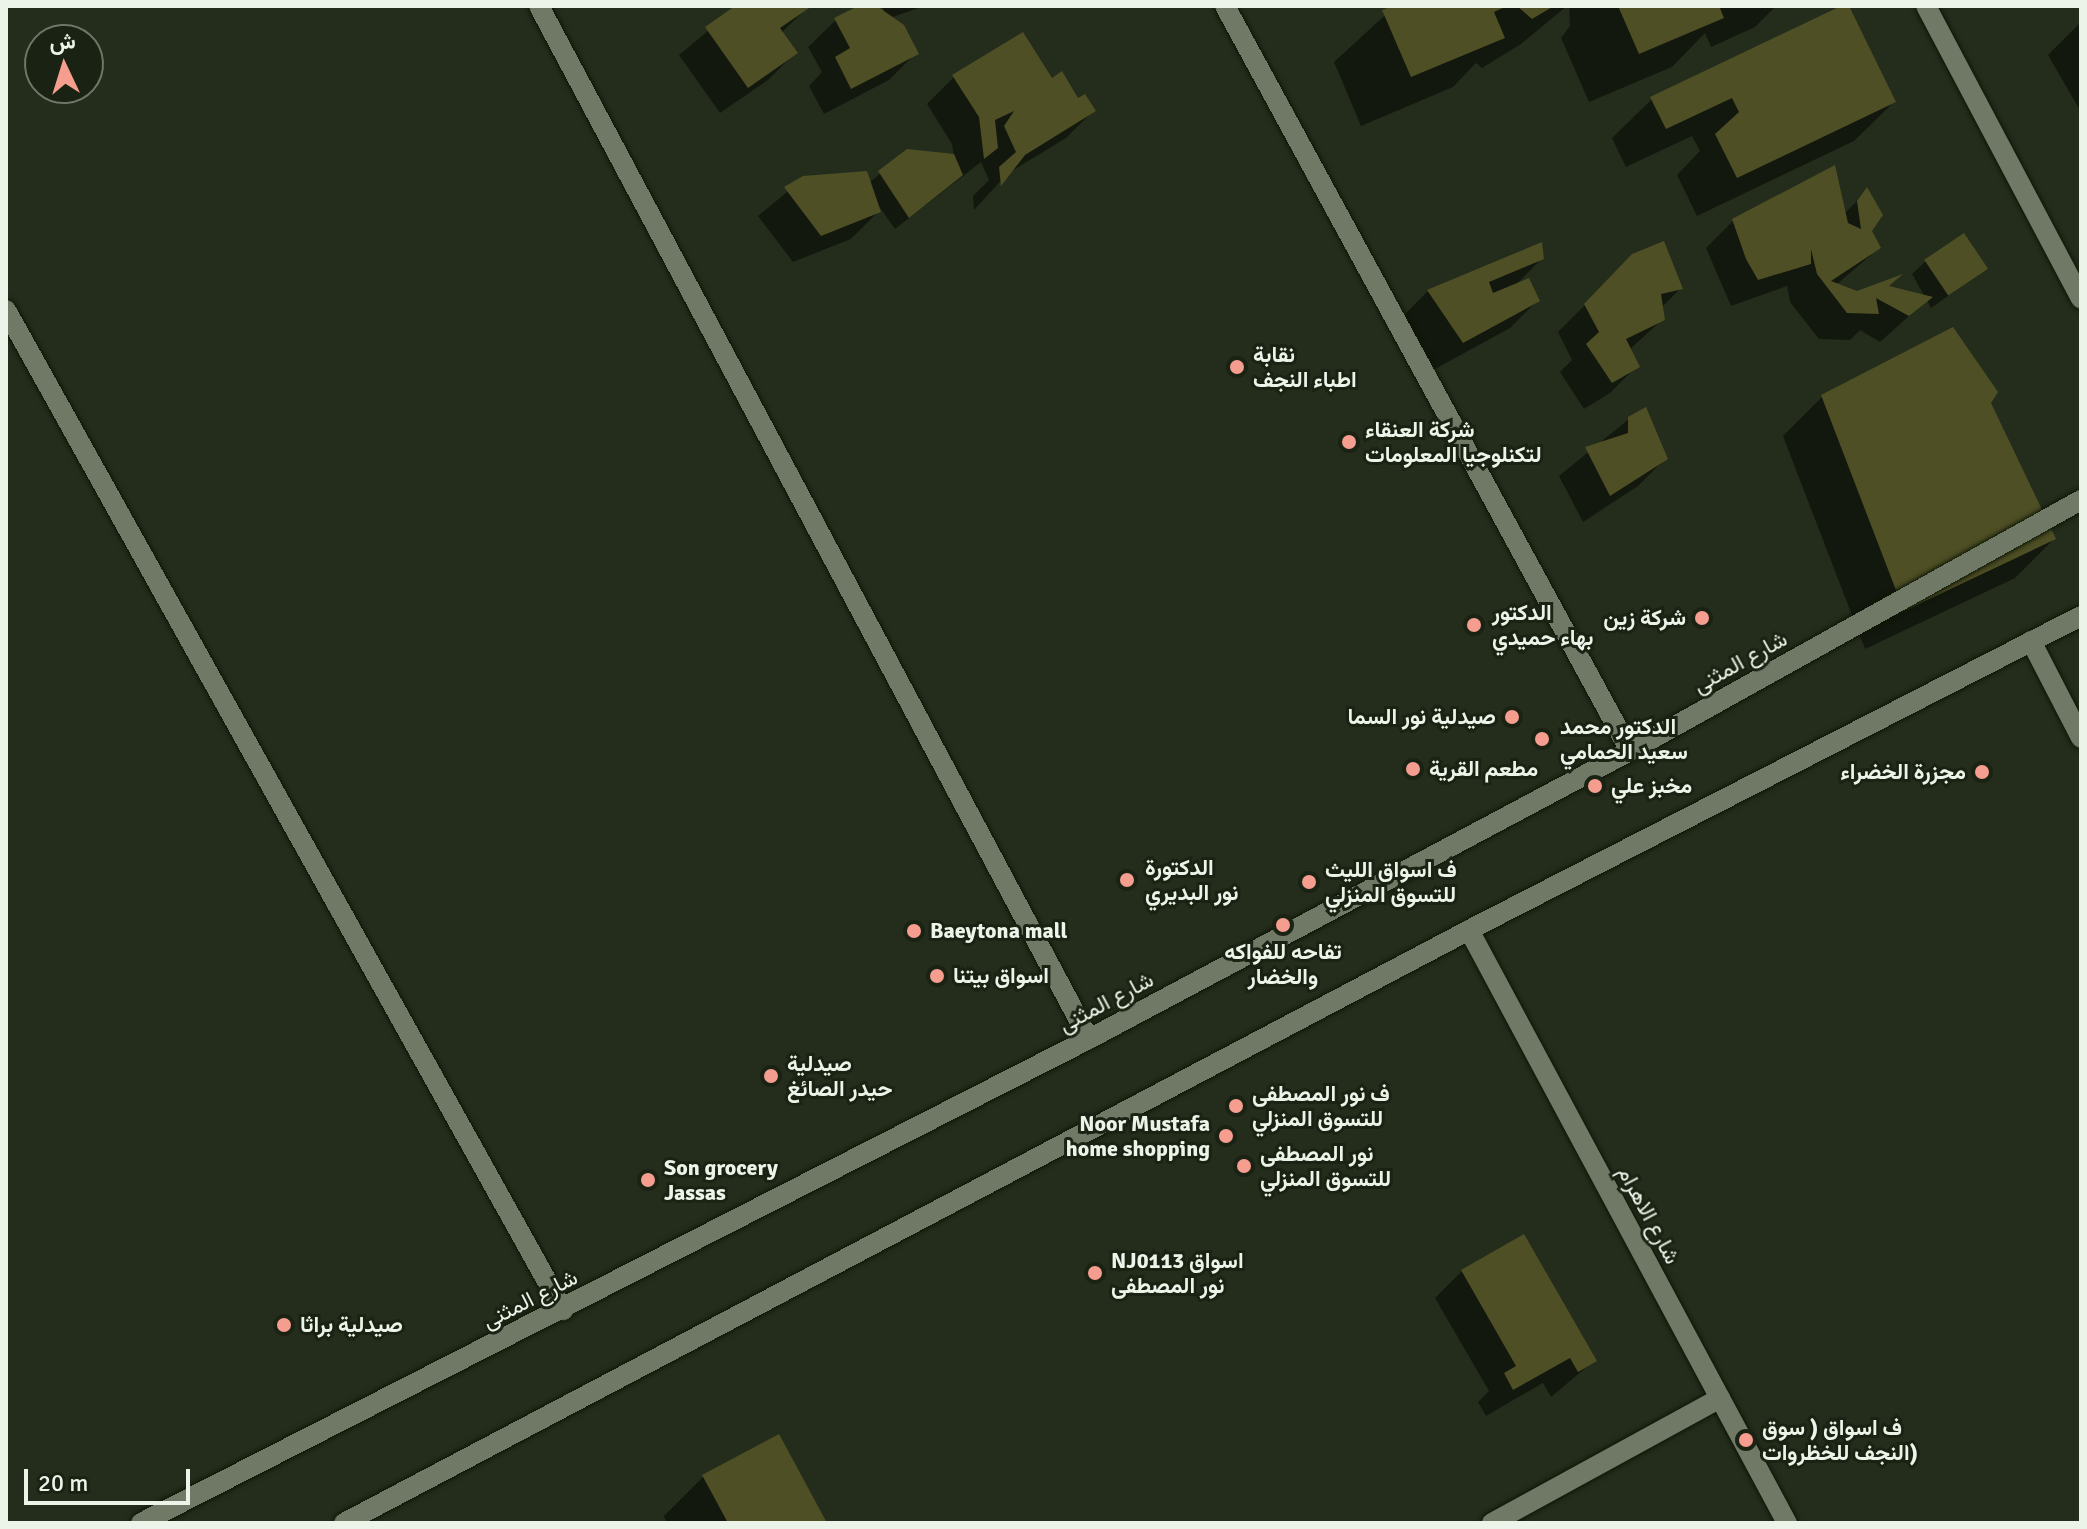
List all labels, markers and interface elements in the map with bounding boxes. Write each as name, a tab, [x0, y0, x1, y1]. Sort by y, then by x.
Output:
north arrow	[24, 24, 104, 104]
text: ش	[48, 27, 77, 56]
place label: نقابة اطباء النجف	[1253, 341, 1357, 392]
marker: نقابة اطباء النجف	[1228, 358, 1246, 376]
place label: شركة العنقاء لتكنلوجيا المعلومات	[1365, 416, 1542, 468]
marker: شركة العنقاء لتكنلوجيا المعلومات	[1340, 433, 1358, 451]
place label: الدكتور بهاء حميدي	[1492, 599, 1593, 650]
place label: شركة زين	[1603, 605, 1686, 631]
marker: شركة زين	[1693, 609, 1711, 627]
marker: الدكتور بهاء حميدي	[1463, 614, 1485, 636]
street label: شارع المثنى	[1688, 625, 1792, 699]
place label: صيدلية نور السما	[1348, 704, 1496, 730]
marker: صيدلية نور السما	[1503, 708, 1521, 726]
place label: الدكتور محمد سعيد الحمامي	[1560, 713, 1688, 764]
marker: الدكتور محمد سعيد الحمامي	[1531, 728, 1553, 750]
place label: مطعم القرية	[1429, 756, 1538, 782]
place label: مجزرة الخضراء	[1840, 759, 1966, 785]
marker: مطعم القرية	[1404, 760, 1422, 778]
marker: مجزرة الخضراء	[1973, 763, 1991, 781]
place label: مخبز علي	[1611, 773, 1692, 799]
marker: مخبز علي	[1586, 777, 1604, 795]
place label: الدكتورة نور البديري	[1145, 854, 1239, 906]
place label: ف اسواق الليث للتسوق المنزلي	[1325, 856, 1457, 908]
marker: الدكتورة نور البديري	[1116, 869, 1138, 891]
marker: ف اسواق الليث للتسوق المنزلي	[1300, 873, 1318, 891]
marker: تفاحه للفواكه والخضار	[1274, 916, 1292, 934]
place label: Baeytona mall	[930, 918, 1067, 944]
marker: Baeytona mall	[905, 922, 923, 940]
place label: تفاحه للفواكه والخضار	[1224, 938, 1342, 990]
place label: اسواق بيتنا	[953, 963, 1049, 989]
street label: شارع المثنى	[1054, 966, 1158, 1038]
marker: اسواق بيتنا	[928, 967, 946, 985]
place label: صيدلية حيدر الصائغ	[787, 1050, 892, 1102]
marker: صيدلية حيدر الصائغ	[762, 1067, 780, 1085]
place label: ف نور المصطفى للتسوق المنزلي	[1252, 1080, 1390, 1132]
marker: ف نور المصطفى للتسوق المنزلي	[1227, 1097, 1245, 1115]
place label: Noor Mustafa home shopping	[1066, 1110, 1210, 1162]
marker: Noor Mustafa home shopping	[1217, 1127, 1235, 1145]
place label: نور المصطفى للتسوق المنزلي	[1260, 1140, 1391, 1192]
place label: Son grocery Jassas	[664, 1154, 778, 1206]
marker: نور المصطفى للتسوق المنزلي	[1235, 1157, 1253, 1175]
street label: شارع الاهرام	[1612, 1161, 1686, 1269]
marker: Son grocery Jassas	[639, 1171, 657, 1189]
place label: NJ0113 اسواق نور المصطفى	[1111, 1247, 1244, 1298]
street label: شارع المثنى	[478, 1264, 582, 1334]
marker: NJ0113 اسواق نور المصطفى	[1086, 1264, 1104, 1282]
place label: صيدلية براثا	[300, 1312, 403, 1338]
marker: صيدلية براثا	[275, 1316, 293, 1334]
place label: ف اسواق ( سوق النجف للخظروات)	[1762, 1414, 1918, 1466]
marker: ف اسواق ( سوق النجف للخظروات)	[1737, 1431, 1755, 1449]
scale bar	[28, 1453, 194, 1503]
text: 20 m	[38, 1468, 88, 1498]

